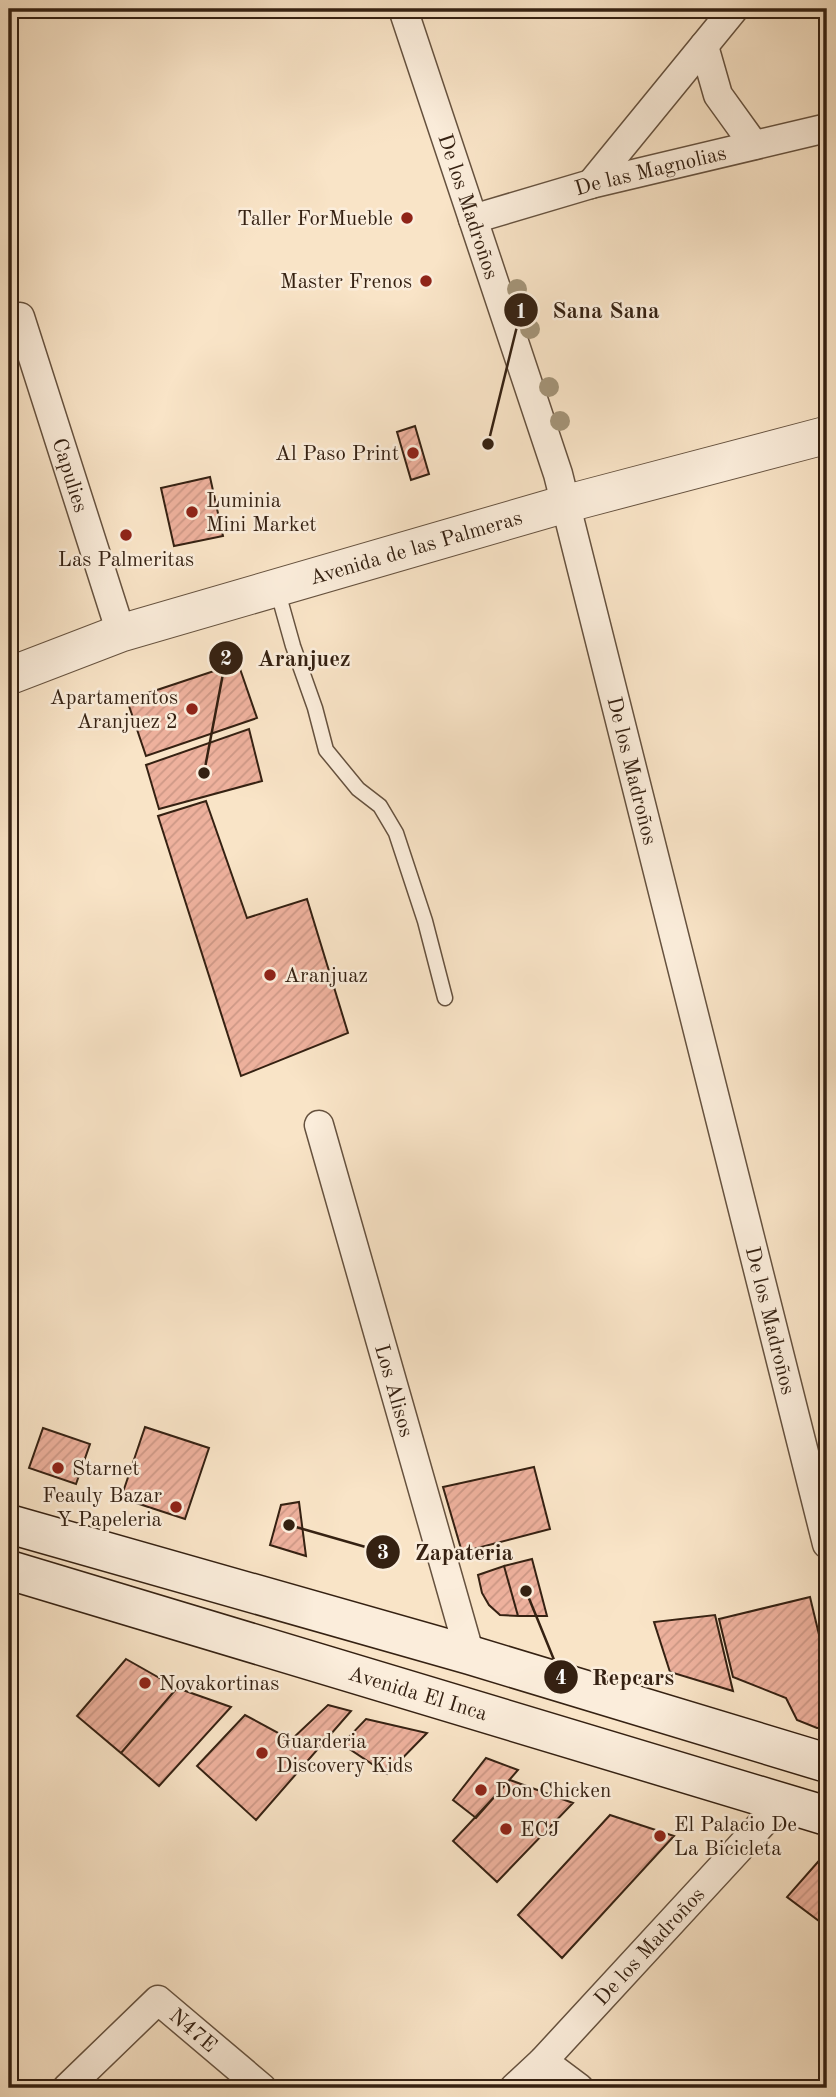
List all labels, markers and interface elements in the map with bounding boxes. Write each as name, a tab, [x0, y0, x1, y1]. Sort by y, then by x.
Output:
street label: De los Madroños	[433, 131, 501, 282]
street label: De las Magnolias	[573, 143, 728, 200]
place label: Taller ForMueble	[237, 209, 393, 230]
marker: Taller ForMueble	[399, 210, 415, 226]
place label: Master Frenos	[280, 272, 412, 293]
marker: Master Frenos	[418, 273, 434, 289]
callout: Sana Sana	[503, 288, 674, 332]
text: Sana Sana	[552, 300, 660, 323]
text: 1	[515, 302, 527, 323]
street label: Capulies	[47, 436, 91, 515]
place label: Al Paso Print	[275, 444, 399, 465]
marker: Al Paso Print	[405, 445, 421, 461]
place label: Luminia Mini Market	[206, 491, 317, 536]
marker: Luminia Mini Market	[184, 504, 200, 520]
street label: Avenida de las Palmeras	[308, 508, 525, 590]
marker: Las Palmeritas	[118, 527, 134, 543]
place label: Las Palmeritas	[58, 550, 194, 571]
callout: Aranjuez	[209, 636, 365, 680]
text: Aranjuez	[257, 648, 351, 671]
text: 2	[220, 649, 232, 670]
place label: Apartamentos Aranjuez 2	[50, 688, 178, 733]
street label: De los Madroños	[602, 695, 660, 847]
marker: Apartamentos Aranjuez 2	[184, 701, 200, 717]
place label: Aranjuaz	[284, 966, 368, 987]
marker: Aranjuaz	[262, 967, 278, 983]
street label: De los Madroños	[741, 1245, 798, 1397]
street label: Los Alisos	[370, 1342, 416, 1440]
place label: Starnet	[72, 1459, 140, 1480]
marker: Starnet	[50, 1460, 66, 1476]
place label: Feauly Bazar Y Papeleria	[42, 1486, 162, 1531]
marker: Feauly Bazar Y Papeleria	[168, 1499, 184, 1515]
callout: Zapateria	[366, 1530, 527, 1574]
text: Zapateria	[415, 1542, 514, 1565]
text: 3	[377, 1543, 389, 1564]
callout: Repcars	[543, 1655, 689, 1699]
street label: Avenida El Inca	[346, 1664, 489, 1725]
text: Repcars	[592, 1667, 674, 1690]
text: 4	[555, 1668, 567, 1689]
place label: Novakortinas	[159, 1674, 279, 1695]
marker: Novakortinas	[137, 1675, 153, 1691]
place label: Guarderia Discovery Kids	[276, 1732, 413, 1777]
marker: Guarderia Discovery Kids	[254, 1745, 270, 1761]
place label: Don Chicken	[495, 1781, 611, 1802]
marker: Don Chicken	[473, 1782, 489, 1798]
place label: El Palacio De La Bicicleta	[674, 1815, 797, 1860]
place label: ECJ	[520, 1820, 560, 1841]
marker: ECJ	[498, 1821, 514, 1837]
marker: El Palacio De La Bicicleta	[652, 1828, 668, 1844]
street label: De los Madroños	[591, 1884, 709, 2010]
street label: N47E	[165, 2005, 220, 2057]

